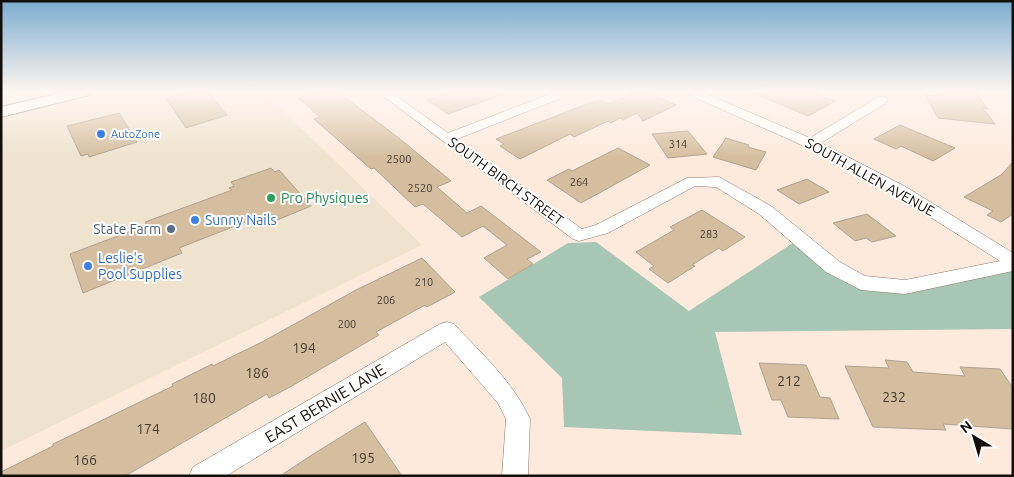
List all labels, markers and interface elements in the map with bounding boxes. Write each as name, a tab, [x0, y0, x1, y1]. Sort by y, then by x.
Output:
marker: AutoZone	[95, 128, 107, 140]
place label: AutoZone	[111, 128, 160, 140]
street label: SOUTH BIRCH STREET	[445, 134, 567, 228]
street label: SOUTH ALLEN AVENUE	[803, 135, 938, 219]
house number: 314	[669, 138, 687, 150]
house number: 2500	[387, 153, 411, 165]
house number: 264	[570, 176, 588, 188]
house number: 2520	[408, 182, 432, 194]
place label: Pro Physiques	[281, 190, 369, 206]
marker: Pro Physiques	[265, 192, 277, 204]
place label: Sunny Nails	[205, 212, 277, 228]
marker: Sunny Nails	[189, 214, 201, 226]
place label: State Farm	[93, 221, 161, 237]
marker: State Farm	[165, 223, 177, 235]
house number: 283	[700, 228, 718, 240]
place label: Leslie's Pool Supplies	[98, 250, 182, 282]
marker: Leslie's Pool Supplies	[82, 260, 94, 272]
house number: 210	[415, 276, 433, 288]
house number: 206	[377, 294, 395, 306]
house number: 200	[338, 318, 356, 330]
house number: 194	[292, 340, 316, 356]
street label: EAST BERNIE LANE	[261, 360, 389, 446]
house number: 186	[245, 365, 269, 381]
house number: 212	[777, 373, 801, 389]
house number: 232	[882, 389, 906, 405]
house number: 180	[192, 390, 216, 406]
north arrow	[949, 412, 999, 462]
text: N	[957, 417, 975, 436]
house number: 174	[136, 421, 160, 437]
house number: 195	[351, 450, 375, 466]
house number: 166	[73, 452, 97, 468]

